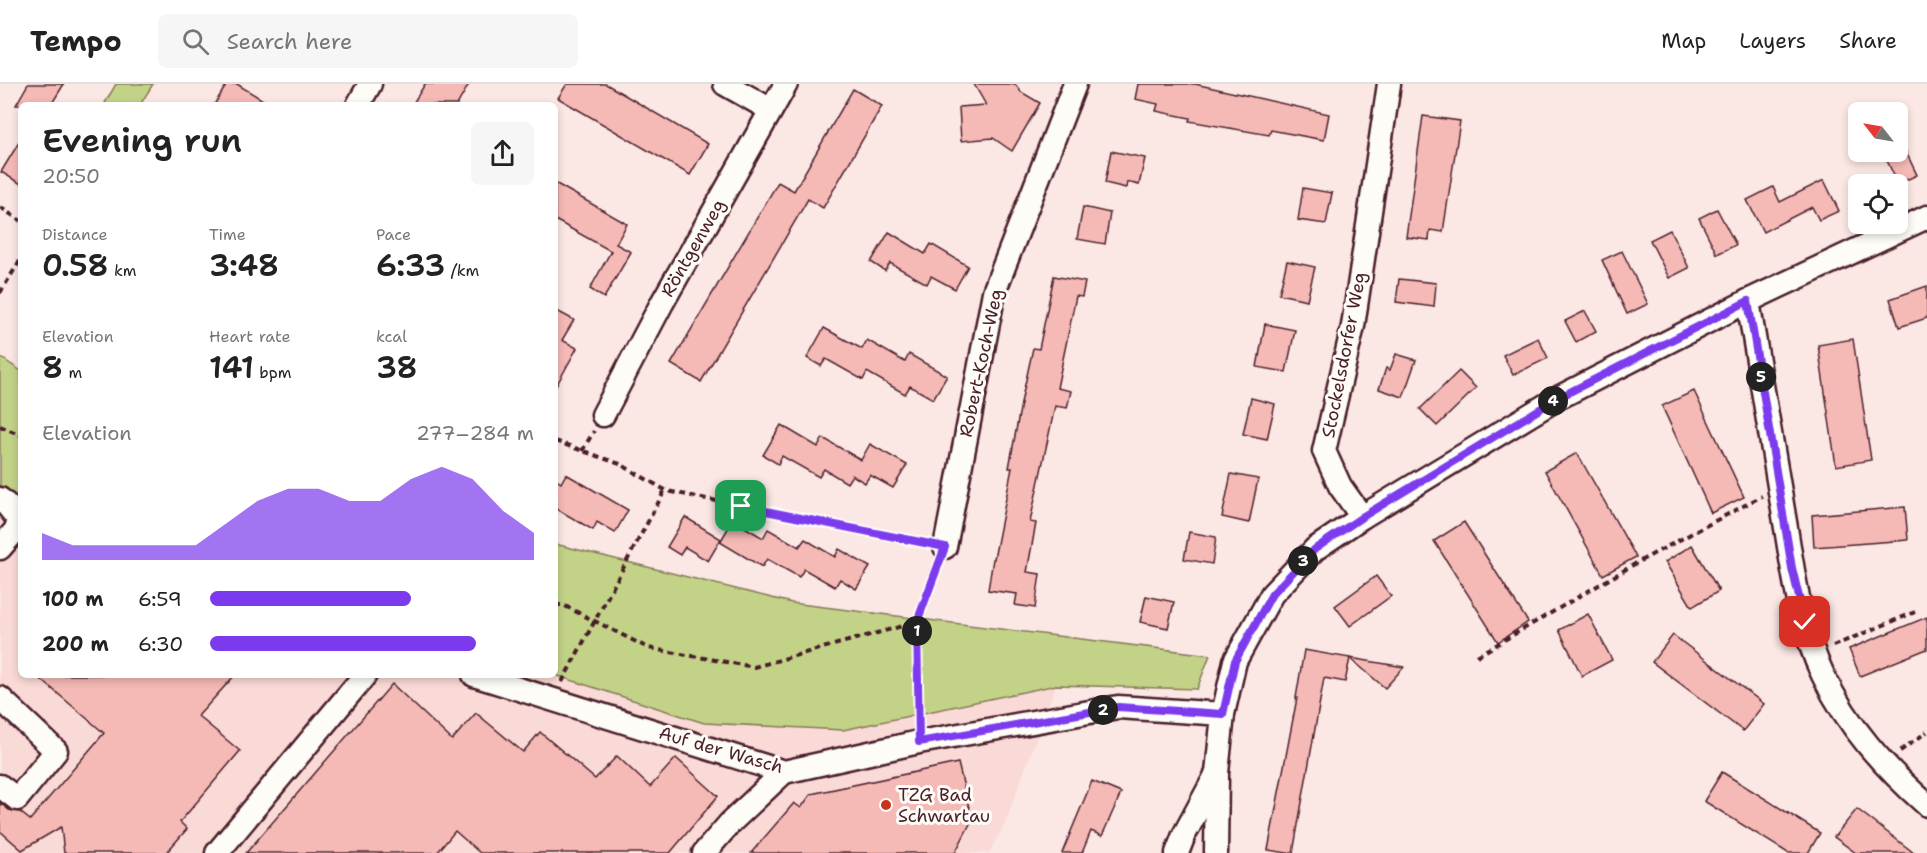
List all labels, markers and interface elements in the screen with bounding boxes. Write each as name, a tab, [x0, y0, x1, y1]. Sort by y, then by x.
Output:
search box	[158, 14, 578, 68]
text: Tempo	[30, 22, 122, 60]
icon: search	[179, 25, 212, 58]
text: Search here	[227, 27, 352, 56]
text: Map	[1661, 27, 1706, 55]
text: Layers	[1739, 27, 1806, 55]
text: Share	[1839, 27, 1897, 55]
north arrow	[1848, 102, 1908, 162]
map controls	[1848, 102, 1908, 234]
text: Evening run	[42, 118, 242, 163]
button: share	[471, 122, 534, 185]
text: 20:50	[42, 163, 100, 189]
button: locate	[1848, 174, 1908, 234]
street label: Röntgenweg	[655, 195, 731, 301]
text: Distance	[42, 224, 108, 245]
text: Time	[209, 224, 246, 245]
text: Pace	[376, 224, 411, 245]
text: 0.58	[42, 245, 108, 286]
text: 3:48	[209, 245, 279, 286]
text: 6:33	[376, 245, 445, 286]
text: km	[108, 260, 137, 281]
text: /km	[445, 260, 479, 281]
street label: Stockelsdorfer Weg	[1316, 270, 1372, 440]
street label: Robert-Koch-Weg	[954, 287, 1008, 439]
text: Elevation	[42, 326, 114, 347]
text: Heart rate	[209, 326, 291, 347]
text: kcal	[376, 326, 407, 347]
text: 8	[42, 347, 63, 388]
text: 141	[209, 347, 254, 388]
text: 38	[376, 347, 418, 388]
text: m	[63, 362, 82, 383]
text: bpm	[254, 362, 292, 383]
pin: 5	[1746, 362, 1776, 392]
text: 5	[1756, 366, 1766, 387]
pin: 4	[1538, 386, 1568, 416]
text: 4	[1547, 390, 1559, 411]
text: Elevation	[42, 420, 132, 446]
text: 277–284 m	[416, 420, 534, 446]
pin	[715, 480, 766, 531]
icon: arrive	[724, 489, 757, 522]
pin: 3	[1288, 546, 1318, 576]
text: 3	[1297, 550, 1309, 571]
text: 100 m	[42, 586, 104, 612]
text: 6:59	[138, 586, 182, 612]
pin	[1779, 596, 1830, 647]
icon: check	[1788, 605, 1821, 638]
pin: 1	[902, 616, 932, 646]
text: 1	[913, 620, 921, 641]
text: 200 m	[42, 631, 109, 657]
text: 6:30	[138, 631, 183, 657]
pin: 2	[1088, 695, 1118, 725]
text: 2	[1097, 699, 1109, 720]
street label: Auf der Wasch	[656, 721, 786, 779]
place label: TZG Bad Schwartau	[898, 783, 990, 828]
marker: TZG Bad Schwartau	[879, 798, 893, 812]

